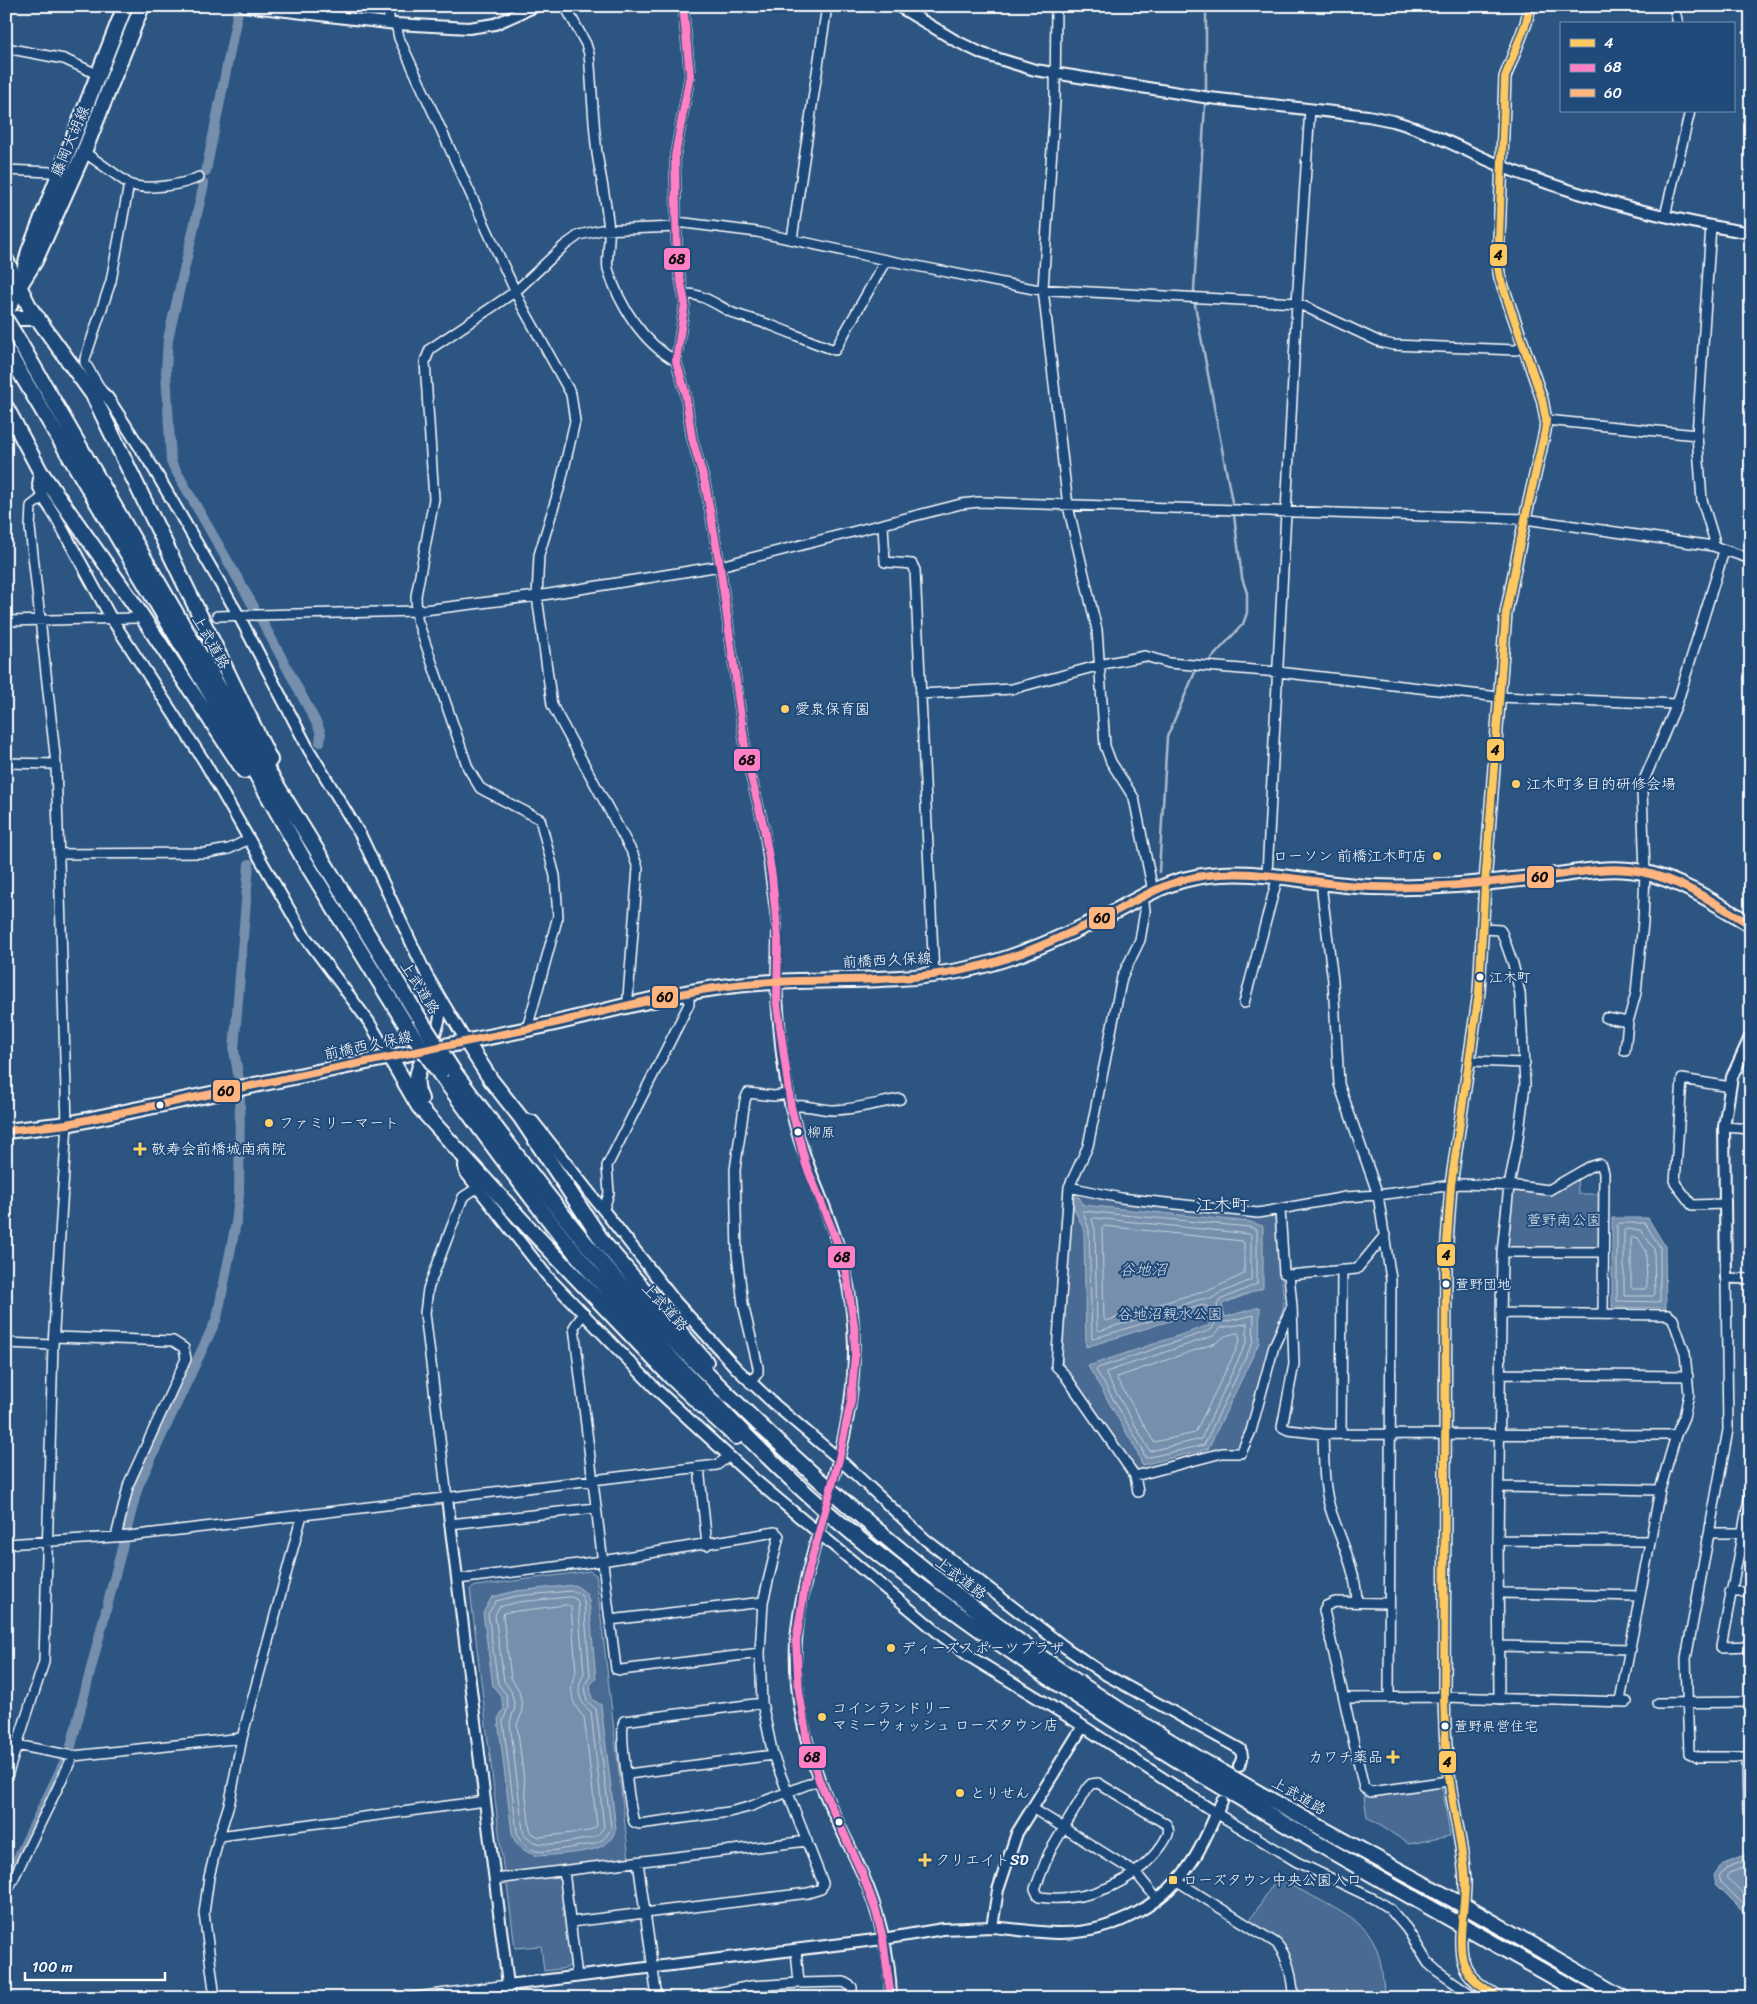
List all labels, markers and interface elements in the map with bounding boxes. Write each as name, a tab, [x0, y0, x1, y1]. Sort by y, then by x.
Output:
legend	[1560, 22, 1734, 112]
text: 4	[1604, 30, 1613, 56]
text: 68	[1604, 54, 1622, 80]
text: 60	[1604, 80, 1622, 106]
street label: 藤岡大胡線	[43, 101, 97, 181]
line badge: 4	[1489, 243, 1508, 267]
text: 4	[1493, 243, 1503, 268]
line badge: 68	[663, 247, 691, 271]
text: 68	[668, 247, 686, 272]
street label: 上武道路	[185, 610, 237, 674]
place label: 愛泉保育園	[795, 696, 870, 722]
marker: 愛泉保育園	[779, 703, 791, 715]
line badge: 4	[1486, 738, 1505, 762]
text: 4	[1490, 738, 1500, 763]
line badge: 68	[733, 748, 761, 772]
text: 68	[738, 748, 756, 773]
place label: 江木町多目的研修会場	[1526, 771, 1676, 797]
marker: 江木町多目的研修会場	[1510, 778, 1522, 790]
place label: ローソン 前橋江木町店	[1273, 843, 1427, 869]
marker: ローソン 前橋江木町店	[1431, 850, 1443, 862]
line badge: 60	[1526, 865, 1555, 889]
text: 60	[1531, 865, 1549, 890]
line badge: 60	[1088, 906, 1116, 930]
text: 60	[1093, 906, 1111, 931]
street label: 前橋西久保線	[841, 945, 933, 975]
street label: 上武道路	[393, 956, 447, 1020]
place label: 江木町	[1489, 965, 1531, 990]
marker: 江木町	[1475, 972, 1485, 982]
line badge: 60	[651, 985, 679, 1009]
text: 60	[656, 985, 674, 1010]
street label: 前橋西久保線	[321, 1023, 415, 1067]
line badge: 60	[212, 1079, 241, 1103]
text: 60	[217, 1079, 235, 1104]
unlabelled marker	[155, 1100, 165, 1110]
place label: ファミリーマート	[279, 1110, 399, 1136]
marker: ファミリーマート	[263, 1117, 275, 1129]
place label: 柳原	[807, 1120, 835, 1145]
marker: 柳原	[793, 1127, 803, 1137]
place label: 敬寿会前橋城南病院	[151, 1136, 286, 1162]
marker: 敬寿会前橋城南病院	[133, 1142, 147, 1156]
district label: 江木町	[1195, 1189, 1249, 1221]
park label: 萱野南公園	[1526, 1207, 1602, 1233]
line badge: 4	[1436, 1243, 1456, 1267]
text: 4	[1441, 1243, 1451, 1268]
line badge: 68	[827, 1245, 856, 1269]
text: 68	[833, 1245, 851, 1270]
water label: 谷地沼	[1119, 1255, 1169, 1284]
place label: 萱野団地	[1455, 1272, 1511, 1297]
street label: 上武道路	[635, 1276, 695, 1338]
marker: 萱野団地	[1441, 1279, 1451, 1289]
park label: 谷地沼親水公園	[1117, 1301, 1223, 1327]
street label: 上武道路	[929, 1550, 993, 1606]
place label: ディーズスポーツプラザ	[901, 1635, 1065, 1661]
marker: ディーズスポーツプラザ	[885, 1642, 897, 1654]
place label: コインランドリー マミーウォッシュ ローズタウン店	[832, 1695, 1059, 1738]
marker: コインランドリー マミーウォッシュ ローズタウン店	[816, 1711, 828, 1723]
place label: 萱野県営住宅	[1454, 1714, 1538, 1739]
marker: 萱野県営住宅	[1440, 1721, 1450, 1731]
place label: カワチ薬品	[1308, 1744, 1383, 1770]
line badge: 68	[798, 1745, 827, 1769]
text: 68	[803, 1745, 821, 1770]
line badge: 4	[1438, 1750, 1457, 1774]
text: 4	[1442, 1750, 1452, 1775]
marker: カワチ薬品	[1387, 1751, 1399, 1763]
street label: 上武道路	[1267, 1770, 1331, 1822]
place label: とりせん	[970, 1780, 1030, 1806]
marker: とりせん	[954, 1787, 966, 1799]
unlabelled marker	[834, 1817, 844, 1827]
place label: クリエイトSD	[935, 1847, 1028, 1873]
marker: クリエイトSD	[919, 1854, 931, 1866]
place label: ローズタウン中央公園入口	[1183, 1867, 1362, 1893]
marker: ローズタウン中央公園入口	[1167, 1874, 1179, 1886]
scale bar	[25, 1949, 165, 1981]
text: 100 m	[32, 1954, 73, 1980]

